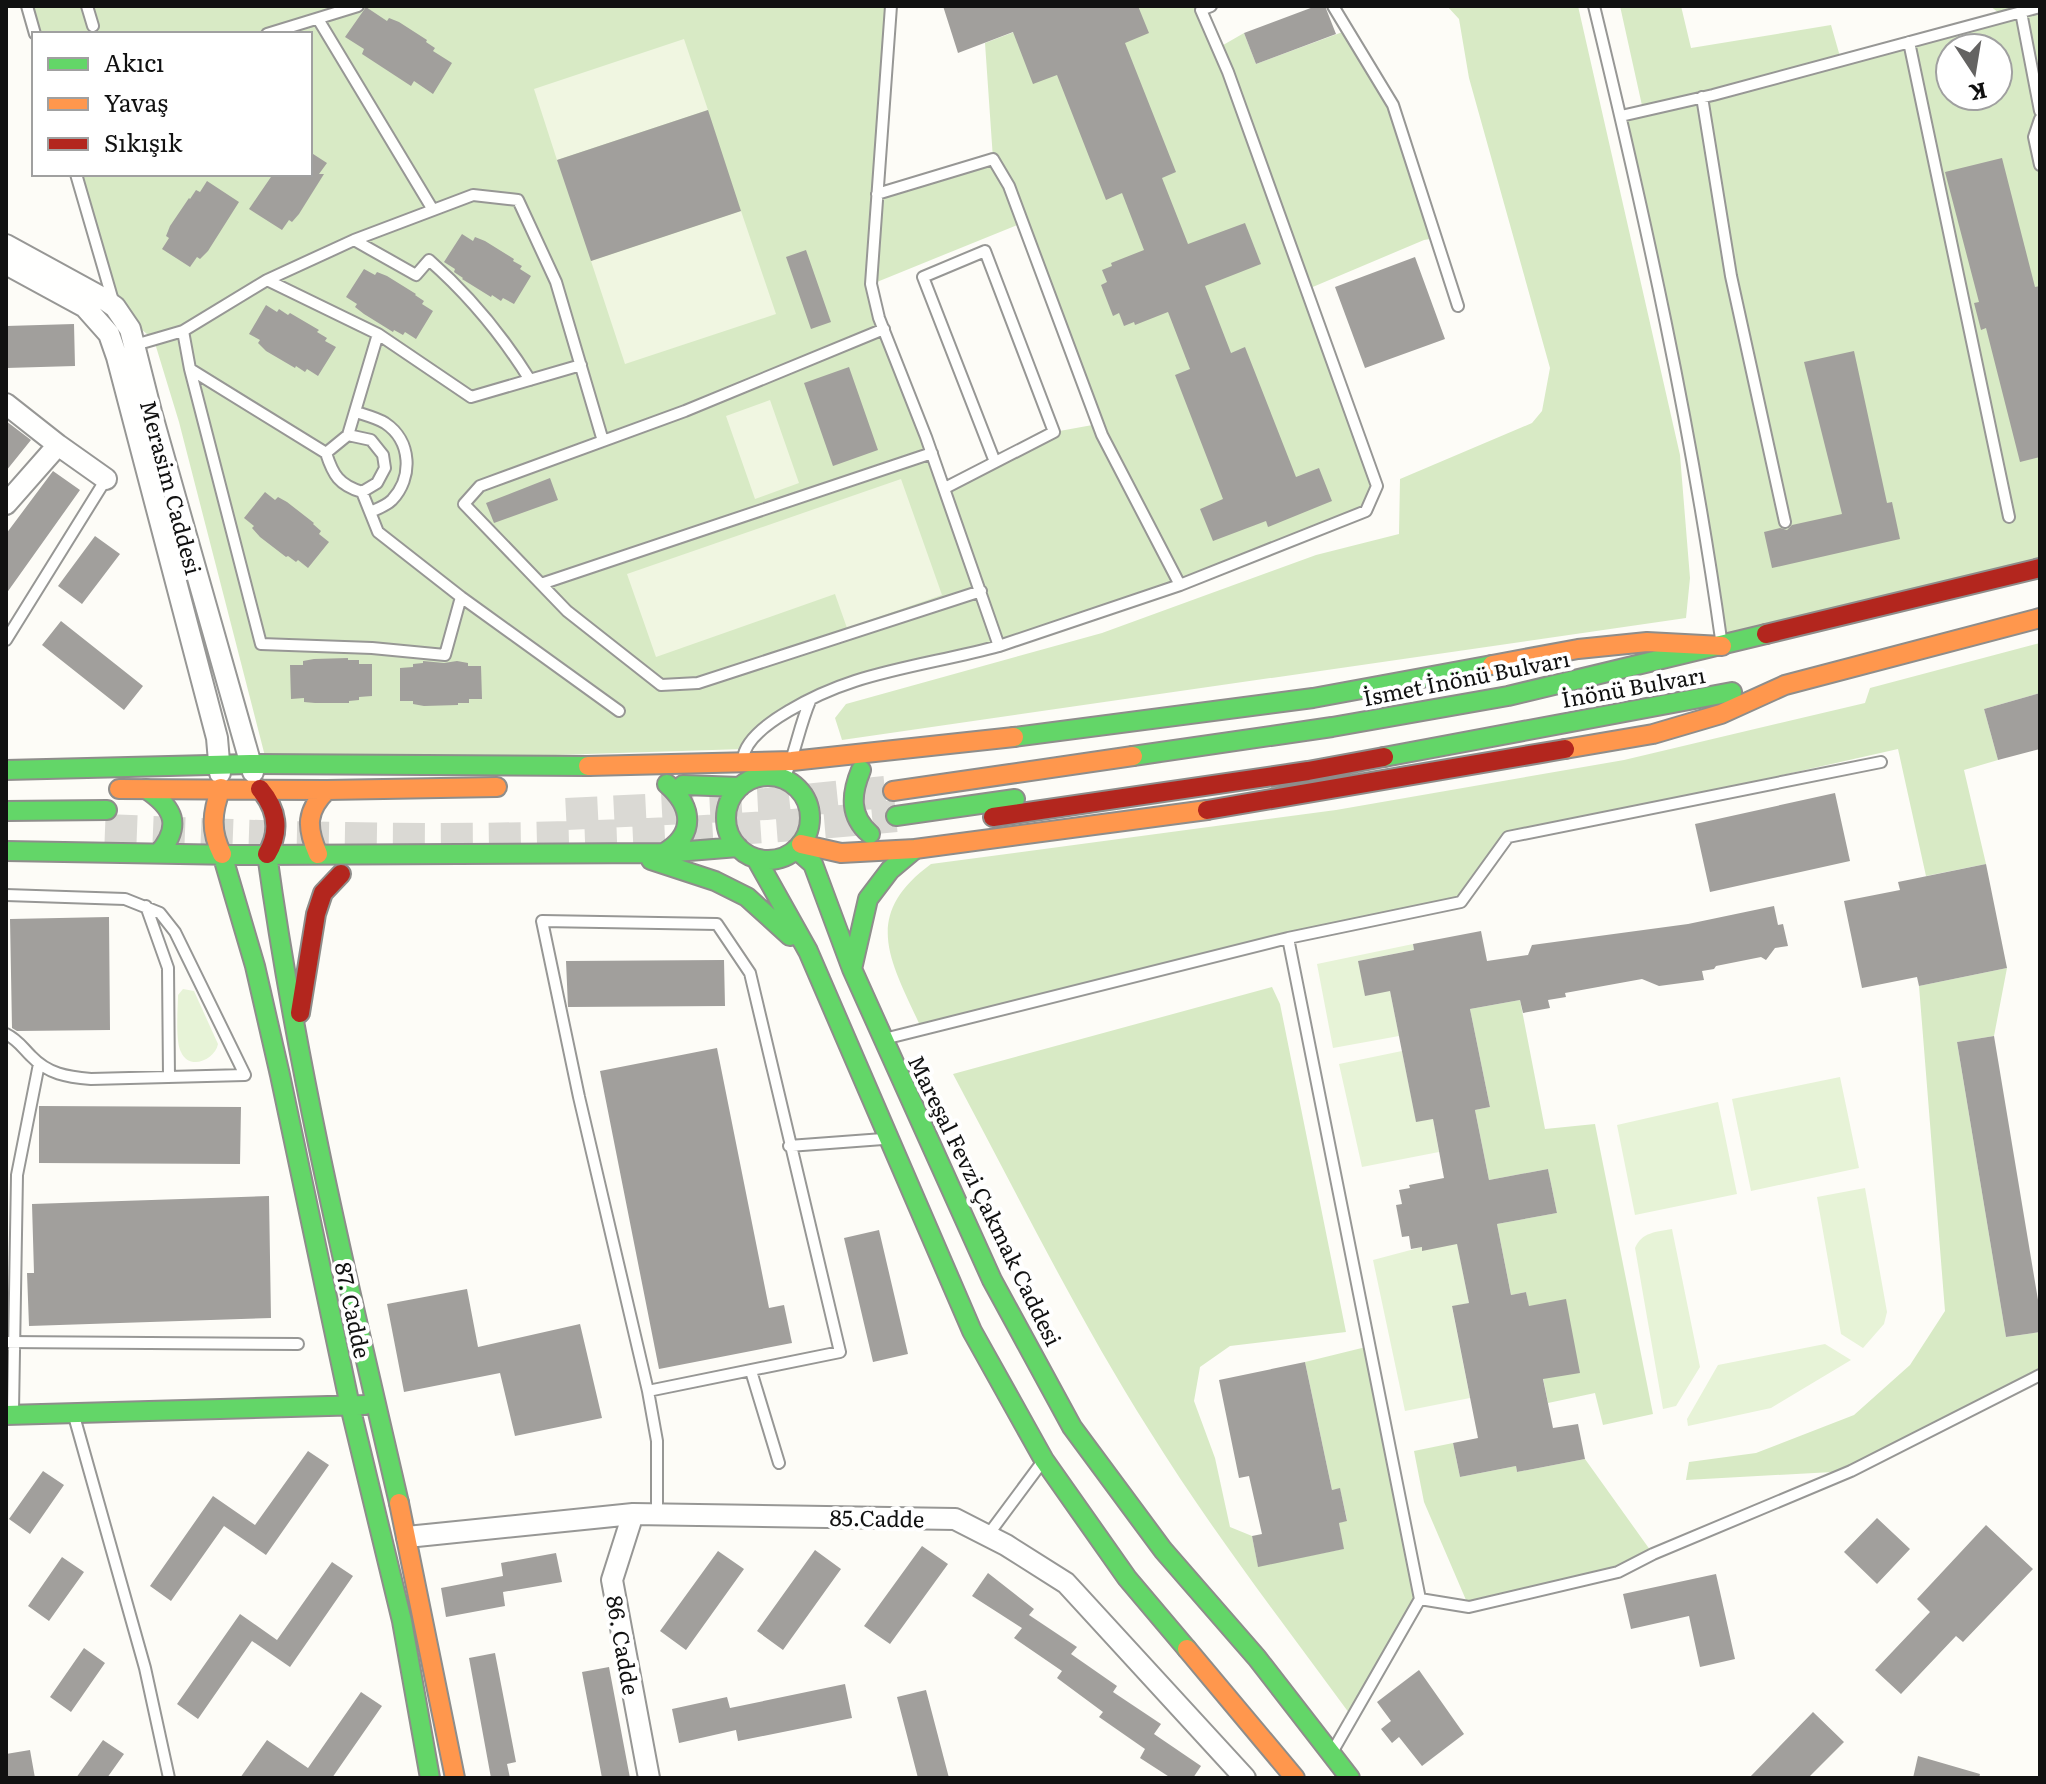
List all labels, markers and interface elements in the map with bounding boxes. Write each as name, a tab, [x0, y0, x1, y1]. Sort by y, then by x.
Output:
legend	[32, 32, 312, 176]
north arrow	[1934, 32, 2014, 112]
text: Akıcı	[104, 44, 164, 79]
text: K	[1966, 75, 1990, 111]
text: Yavaş	[104, 84, 168, 119]
text: Sıkışık	[104, 124, 183, 159]
street label: Merasim Caddesi	[133, 396, 211, 578]
street label: İsmet İnönü Bulvarı	[1360, 641, 1572, 713]
street label: İnönü Bulvarı	[1558, 657, 1708, 715]
street label: Mareşal Fevzi Çakmak Caddesi	[901, 1049, 1071, 1351]
street label: 87. Cadde	[328, 1259, 380, 1361]
street label: 85.Cadde	[829, 1500, 925, 1534]
street label: 86. Cadde	[599, 1593, 649, 1697]

